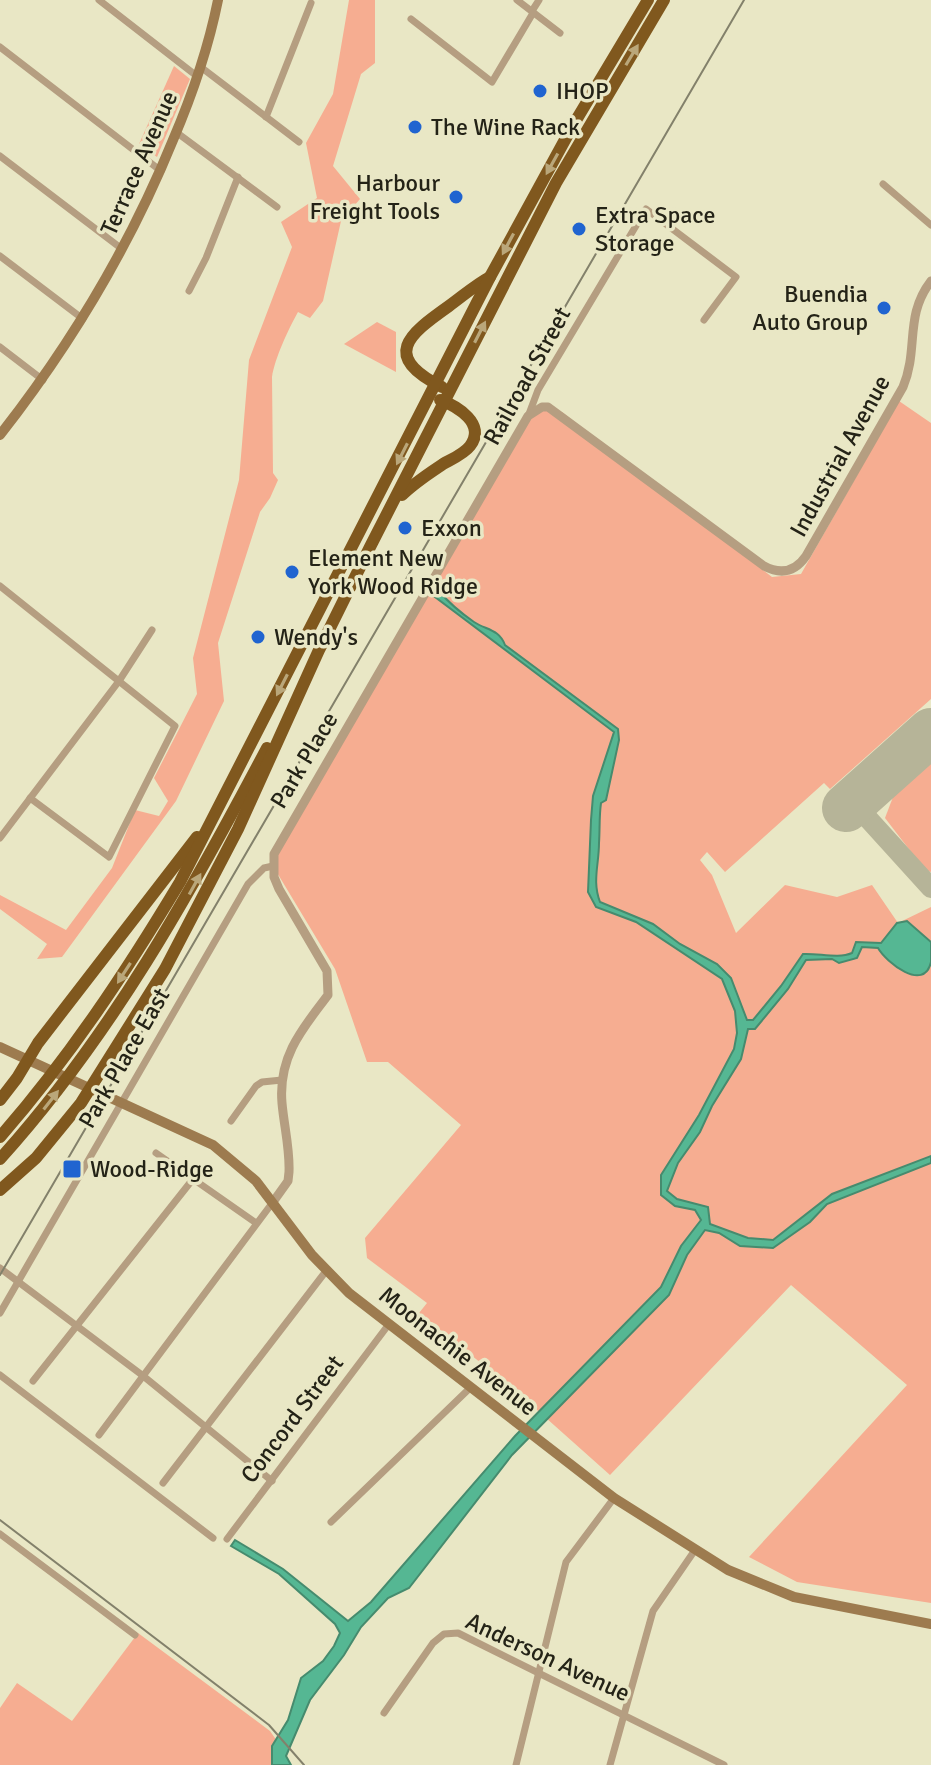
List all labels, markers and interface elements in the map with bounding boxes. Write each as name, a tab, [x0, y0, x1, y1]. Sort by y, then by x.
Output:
one-way arrow	[624, 44, 638, 66]
place label: IHOP	[556, 76, 609, 106]
marker: IHOP	[531, 82, 549, 100]
street label: Terrace Avenue	[94, 86, 184, 240]
place label: The Wine Rack	[431, 112, 580, 142]
marker: The Wine Rack	[406, 118, 424, 136]
one-way arrow	[545, 152, 559, 175]
place label: Harbour Freight Tools	[309, 168, 440, 226]
marker: Harbour Freight Tools	[447, 188, 465, 206]
place label: Extra Space Storage	[595, 200, 716, 258]
marker: Extra Space Storage	[570, 220, 588, 238]
one-way arrow	[502, 232, 515, 255]
place label: Buendia Auto Group	[752, 279, 868, 337]
marker: Buendia Auto Group	[875, 299, 893, 317]
street label: Railroad Street	[477, 302, 577, 450]
one-way arrow	[473, 320, 486, 343]
street label: Industrial Avenue	[783, 370, 897, 542]
one-way arrow	[395, 443, 409, 465]
place label: Exxon	[421, 513, 482, 543]
marker: Exxon	[396, 519, 414, 537]
place label: Element New York Wood Ridge	[308, 543, 478, 601]
marker: Element New York Wood Ridge	[283, 563, 301, 581]
place label: Wendy's	[274, 622, 358, 652]
marker: Wendy's	[249, 628, 267, 646]
one-way arrow	[276, 674, 289, 697]
street label: Park Place	[263, 706, 345, 814]
one-way arrow	[188, 873, 202, 895]
one-way arrow	[117, 962, 132, 983]
street label: Park Place East	[72, 982, 176, 1134]
one-way arrow	[42, 1090, 59, 1110]
place label: Wood-Ridge	[90, 1154, 214, 1184]
marker: Wood-Ridge	[61, 1158, 83, 1180]
street label: Moonachie Avenue	[373, 1280, 543, 1422]
street label: Concord Street	[234, 1349, 350, 1489]
street label: Anderson Avenue	[461, 1606, 635, 1708]

